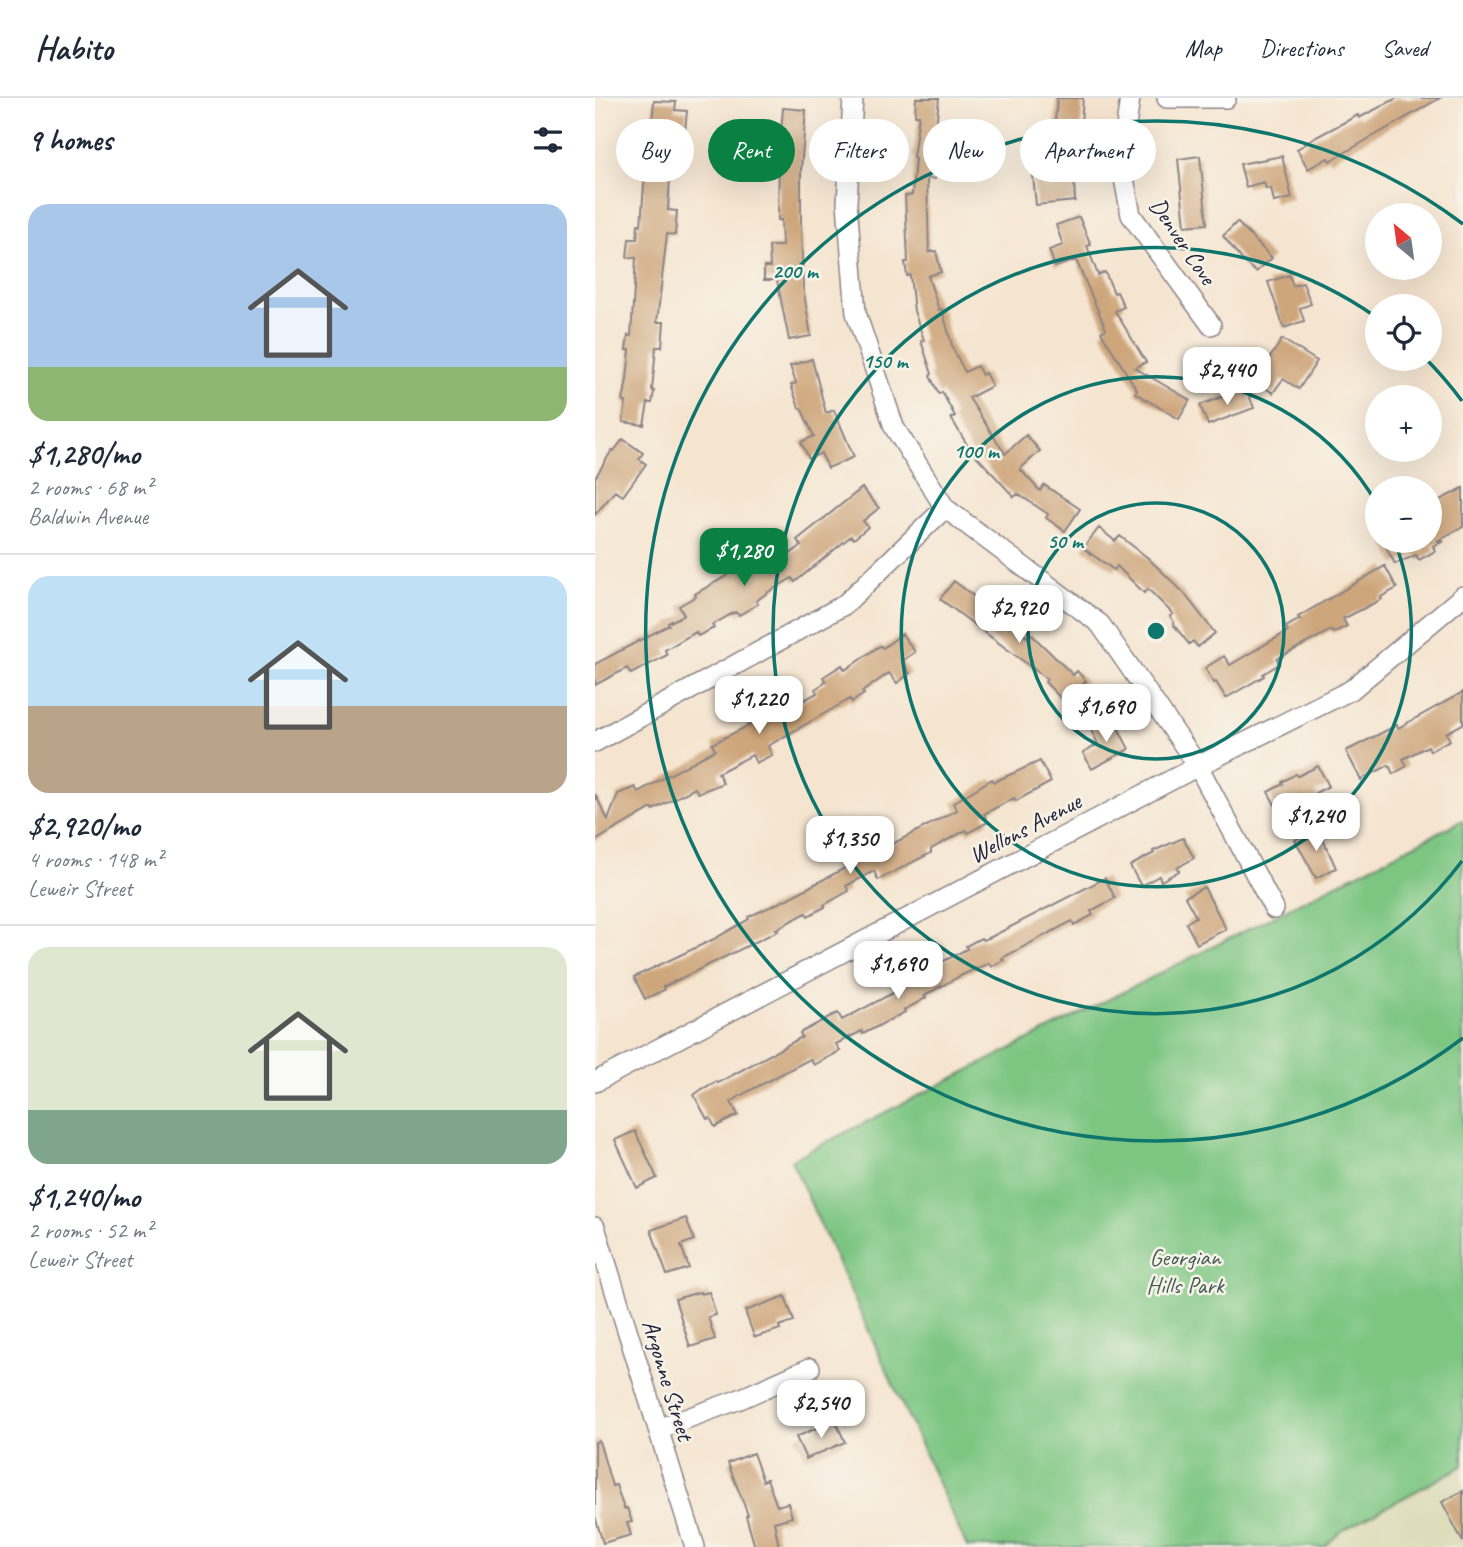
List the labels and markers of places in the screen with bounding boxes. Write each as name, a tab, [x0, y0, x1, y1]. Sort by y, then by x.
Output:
pin: $2,440	[1170, 348, 1284, 407]
pin: $1,280	[687, 528, 801, 588]
pin: $2,920	[962, 586, 1076, 645]
centre of rings	[1144, 619, 1168, 643]
pin: $1,220	[702, 676, 816, 736]
pin: $1,690	[1049, 684, 1163, 744]
pin: $1,240	[1259, 794, 1373, 853]
pin: $1,350	[793, 816, 907, 876]
pin: $1,690	[841, 942, 955, 1001]
pin: $2,540	[764, 1380, 878, 1440]

